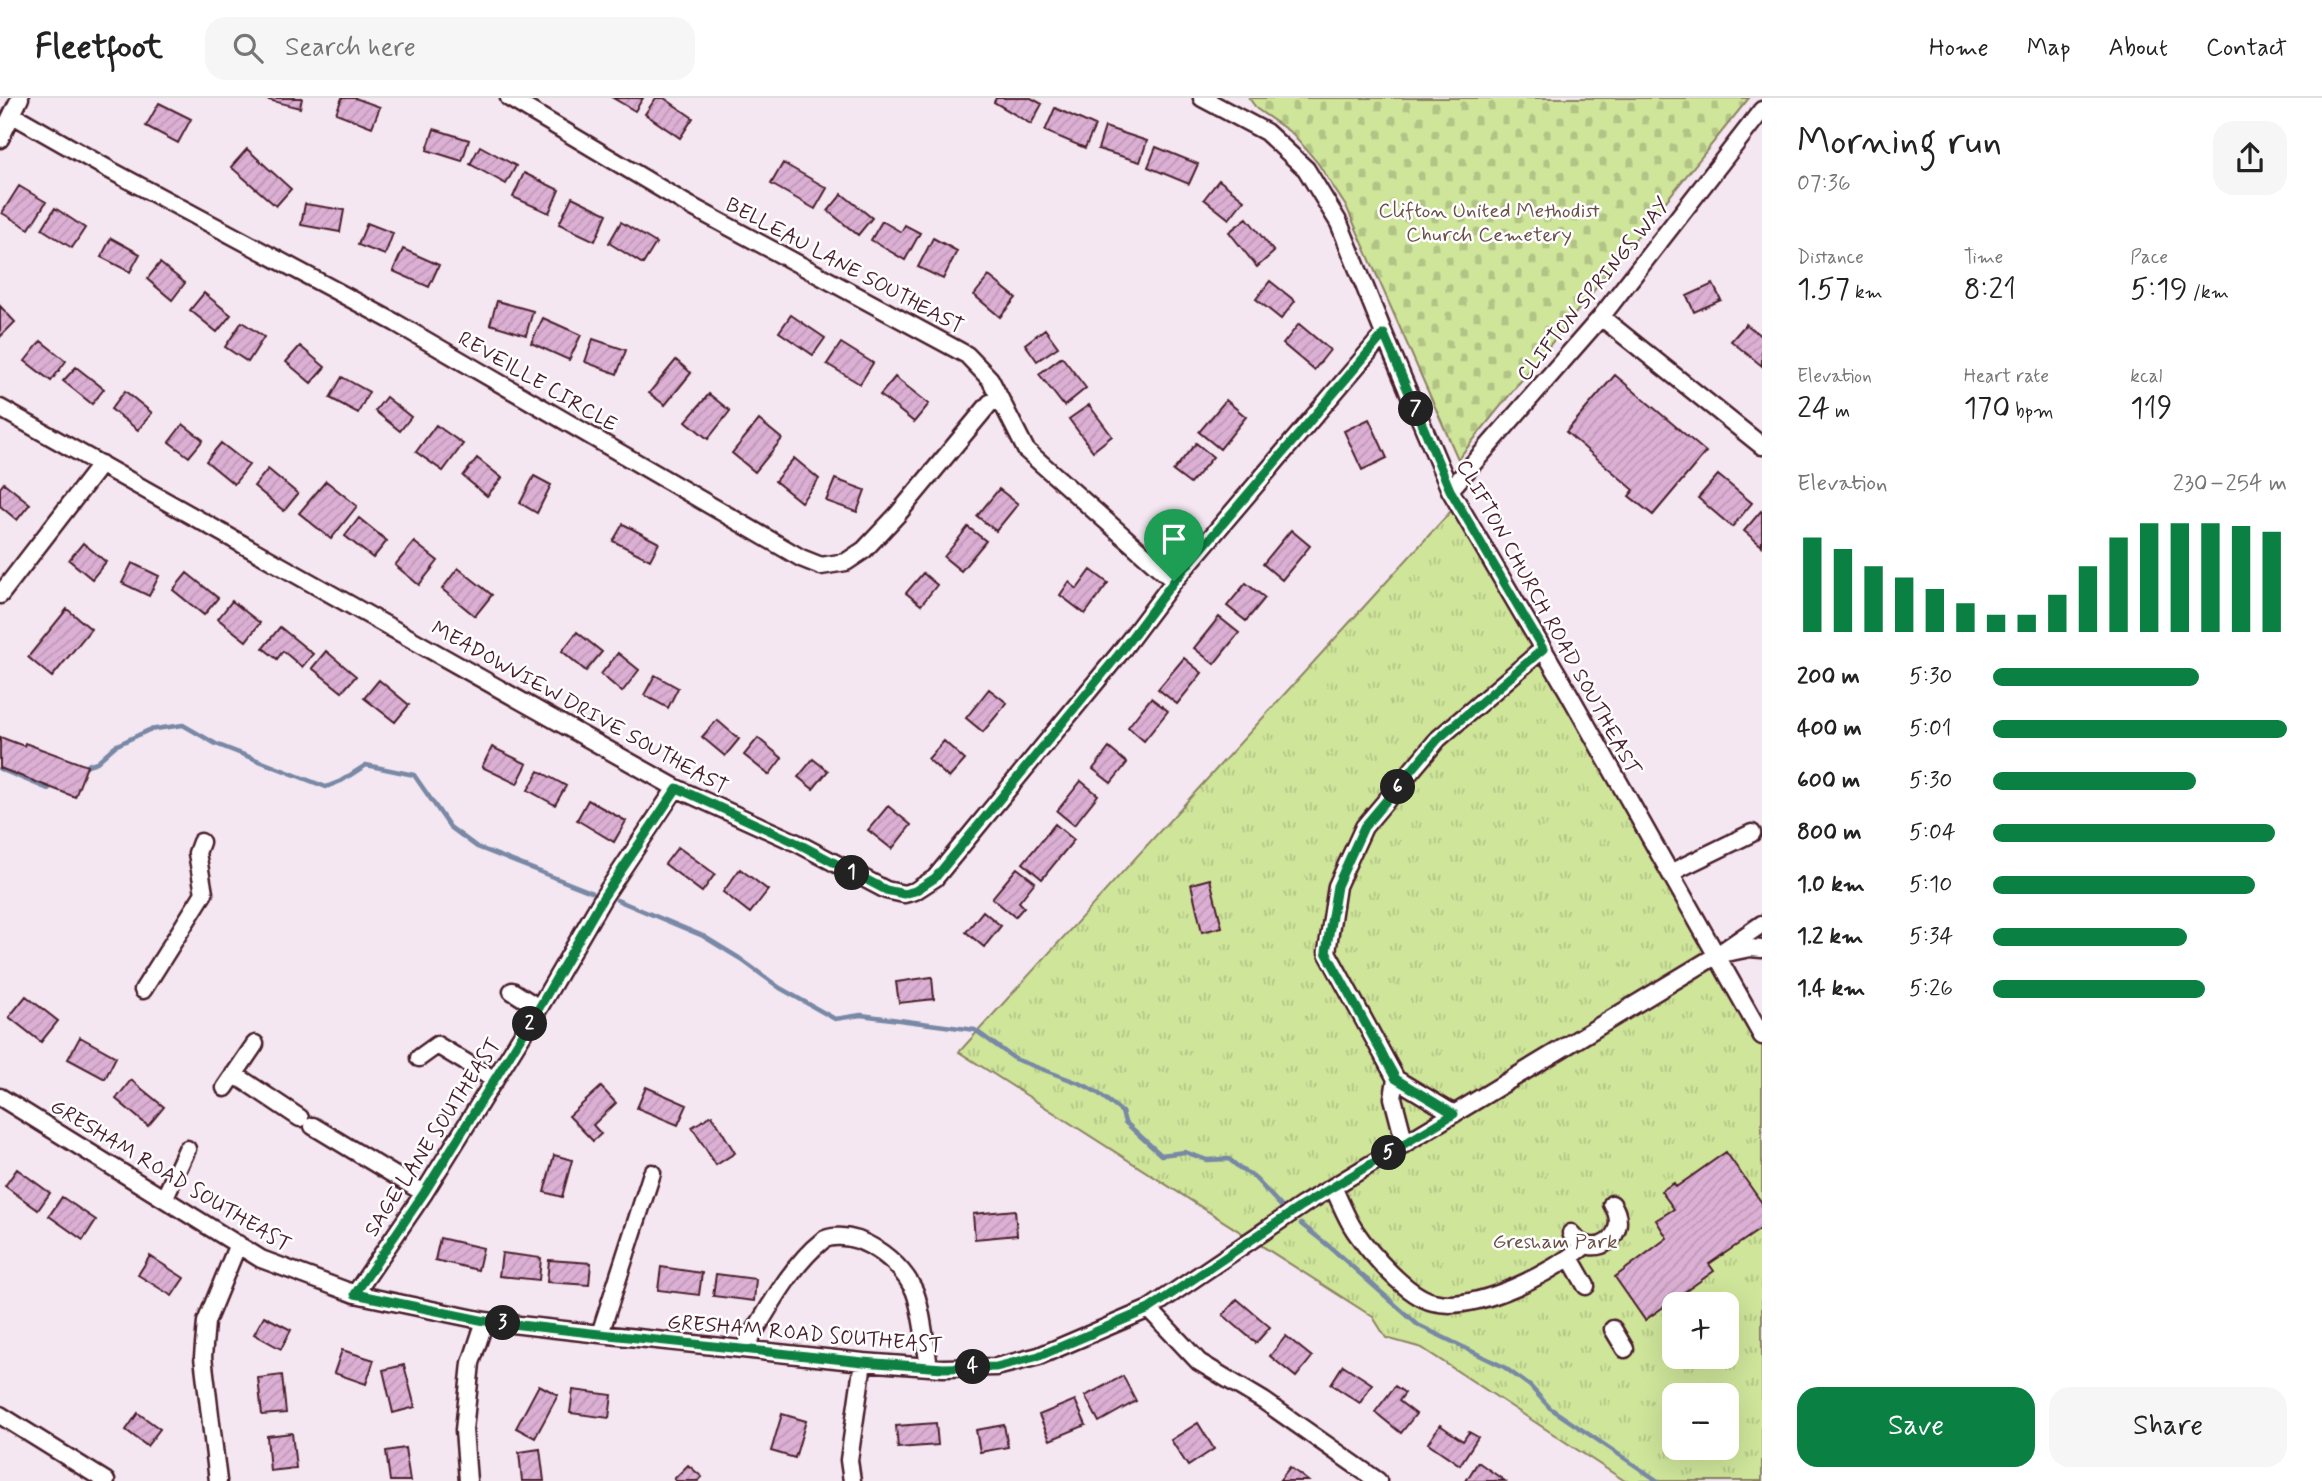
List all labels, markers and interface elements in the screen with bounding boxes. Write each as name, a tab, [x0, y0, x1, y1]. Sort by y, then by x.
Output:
search box	[205, 17, 695, 80]
text: Fleetfoot	[35, 26, 163, 70]
icon: search	[229, 29, 267, 67]
text: Search here	[285, 31, 416, 65]
text: Home	[1929, 33, 1989, 64]
text: Map	[2027, 33, 2071, 64]
text: About	[2109, 33, 2168, 64]
text: Contact	[2206, 33, 2287, 64]
text: Morning run	[1797, 118, 2002, 167]
button: share	[2213, 121, 2287, 195]
text: 07:36	[1797, 169, 1851, 199]
street label: BELLEAU LANE SOUTHEAST	[721, 191, 968, 341]
street label: CLIFTON SPRINGS WAY	[1511, 192, 1677, 388]
park label: Clifton United Methodist Church Cemetery	[1378, 197, 1600, 249]
text: Distance	[1797, 245, 1864, 270]
text: Time	[1964, 245, 2003, 270]
text: Pace	[2130, 245, 2168, 270]
text: 1.57	[1797, 270, 1850, 309]
text: 8:21	[1964, 270, 2016, 309]
text: 5:19	[2130, 270, 2188, 309]
text: km	[1850, 280, 1883, 305]
text: /km	[2188, 280, 2229, 305]
street label: REVEILLE CIRCLE	[453, 325, 622, 439]
text: Elevation	[1797, 364, 1872, 389]
text: Heart rate	[1964, 364, 2049, 389]
text: kcal	[2130, 364, 2162, 389]
text: 24	[1797, 389, 1830, 428]
text: 170	[1964, 389, 2010, 428]
text: 119	[2130, 389, 2172, 428]
pin: 7	[1398, 392, 1434, 426]
text: 7	[1410, 396, 1421, 421]
text: m	[1830, 399, 1850, 424]
text: bpm	[2010, 399, 2054, 424]
street label: CLIFTON CHURCH ROAD SOUTHEAST	[1449, 455, 1647, 781]
text: Elevation	[1797, 469, 1888, 499]
text: 230–254 m	[2173, 469, 2287, 499]
pin	[1144, 509, 1204, 581]
icon: arrive	[1155, 520, 1193, 558]
street label: MEADOWVIEW DRIVE SOUTHEAST	[426, 614, 733, 801]
text: 200 m	[1797, 662, 1860, 692]
text: 5:30	[1909, 662, 1953, 692]
text: 400 m	[1797, 714, 1862, 744]
text: 5:01	[1909, 714, 1952, 744]
text: 600 m	[1797, 766, 1860, 796]
text: 5:30	[1909, 766, 1953, 796]
pin: 6	[1380, 770, 1416, 804]
text: 6	[1393, 774, 1402, 799]
text: 800 m	[1797, 818, 1861, 848]
text: 5:04	[1909, 818, 1956, 848]
pin: 1	[834, 856, 870, 890]
text: 1	[847, 860, 856, 885]
text: 1.0 km	[1797, 870, 1865, 900]
text: 5:10	[1909, 870, 1952, 900]
text: 1.2 km	[1797, 922, 1863, 952]
text: 5:34	[1909, 922, 1953, 952]
text: 1.4 km	[1797, 974, 1865, 1004]
text: 5:26	[1909, 974, 1953, 1004]
pin: 2	[512, 1006, 548, 1042]
text: 2	[525, 1011, 534, 1036]
street label: SAGE LANE SOUTHEAST	[358, 1033, 508, 1242]
street label: GRESHAM ROAD SOUTHEAST	[45, 1093, 296, 1259]
pin: 5	[1372, 1136, 1406, 1170]
text: 5	[1383, 1140, 1394, 1165]
park label: Gresham Park	[1492, 1228, 1618, 1256]
map controls	[1662, 1292, 1739, 1460]
button: +	[1662, 1292, 1739, 1369]
pin: 3	[486, 1306, 520, 1340]
street label: GRESHAM ROAD SOUTHEAST	[666, 1308, 944, 1360]
text: 3	[498, 1310, 507, 1335]
pin: 4	[956, 1350, 990, 1384]
text: 4	[967, 1354, 978, 1379]
button: −	[1662, 1383, 1739, 1460]
button: Save	[1797, 1387, 2035, 1467]
button: Share	[2049, 1387, 2287, 1467]

